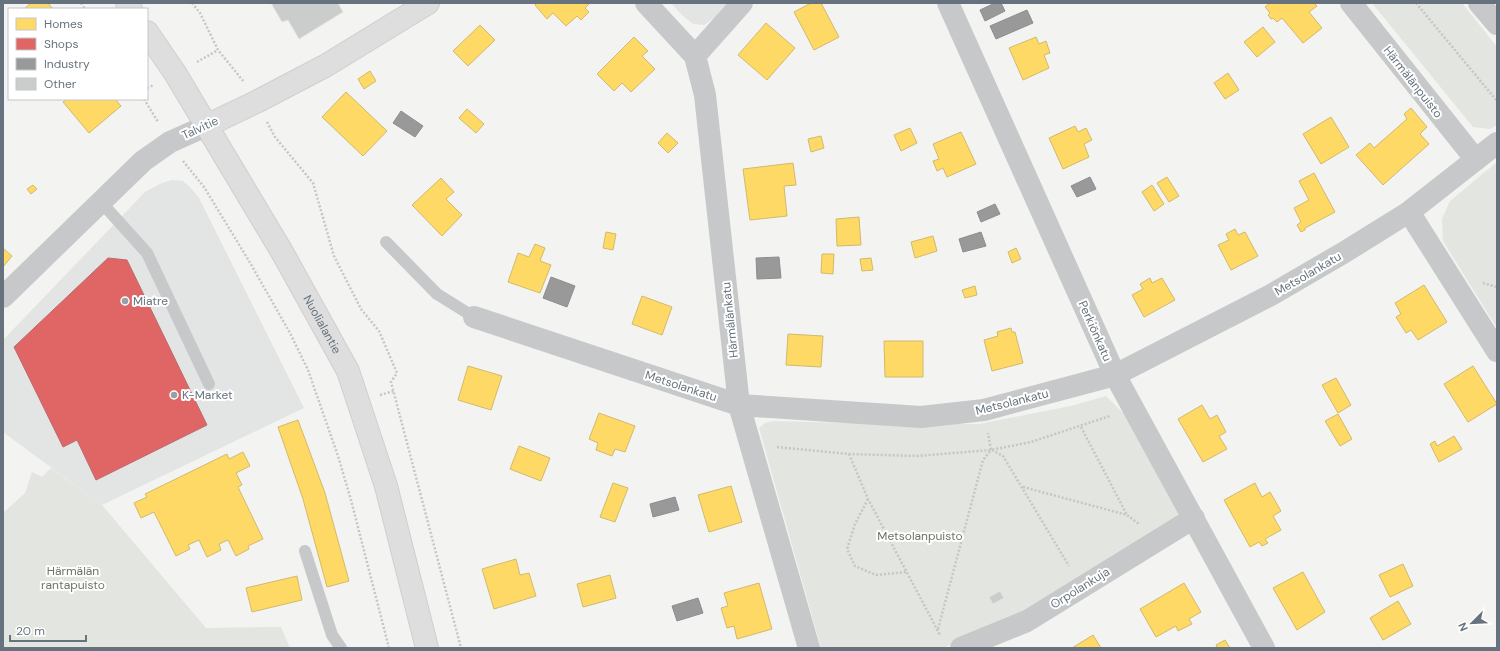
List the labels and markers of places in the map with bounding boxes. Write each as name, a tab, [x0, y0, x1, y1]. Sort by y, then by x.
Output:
place label: Miatre	[133, 293, 168, 309]
marker: Miatre	[120, 296, 130, 306]
place label: K-Market	[182, 387, 233, 403]
marker: K-Market	[169, 390, 179, 400]

